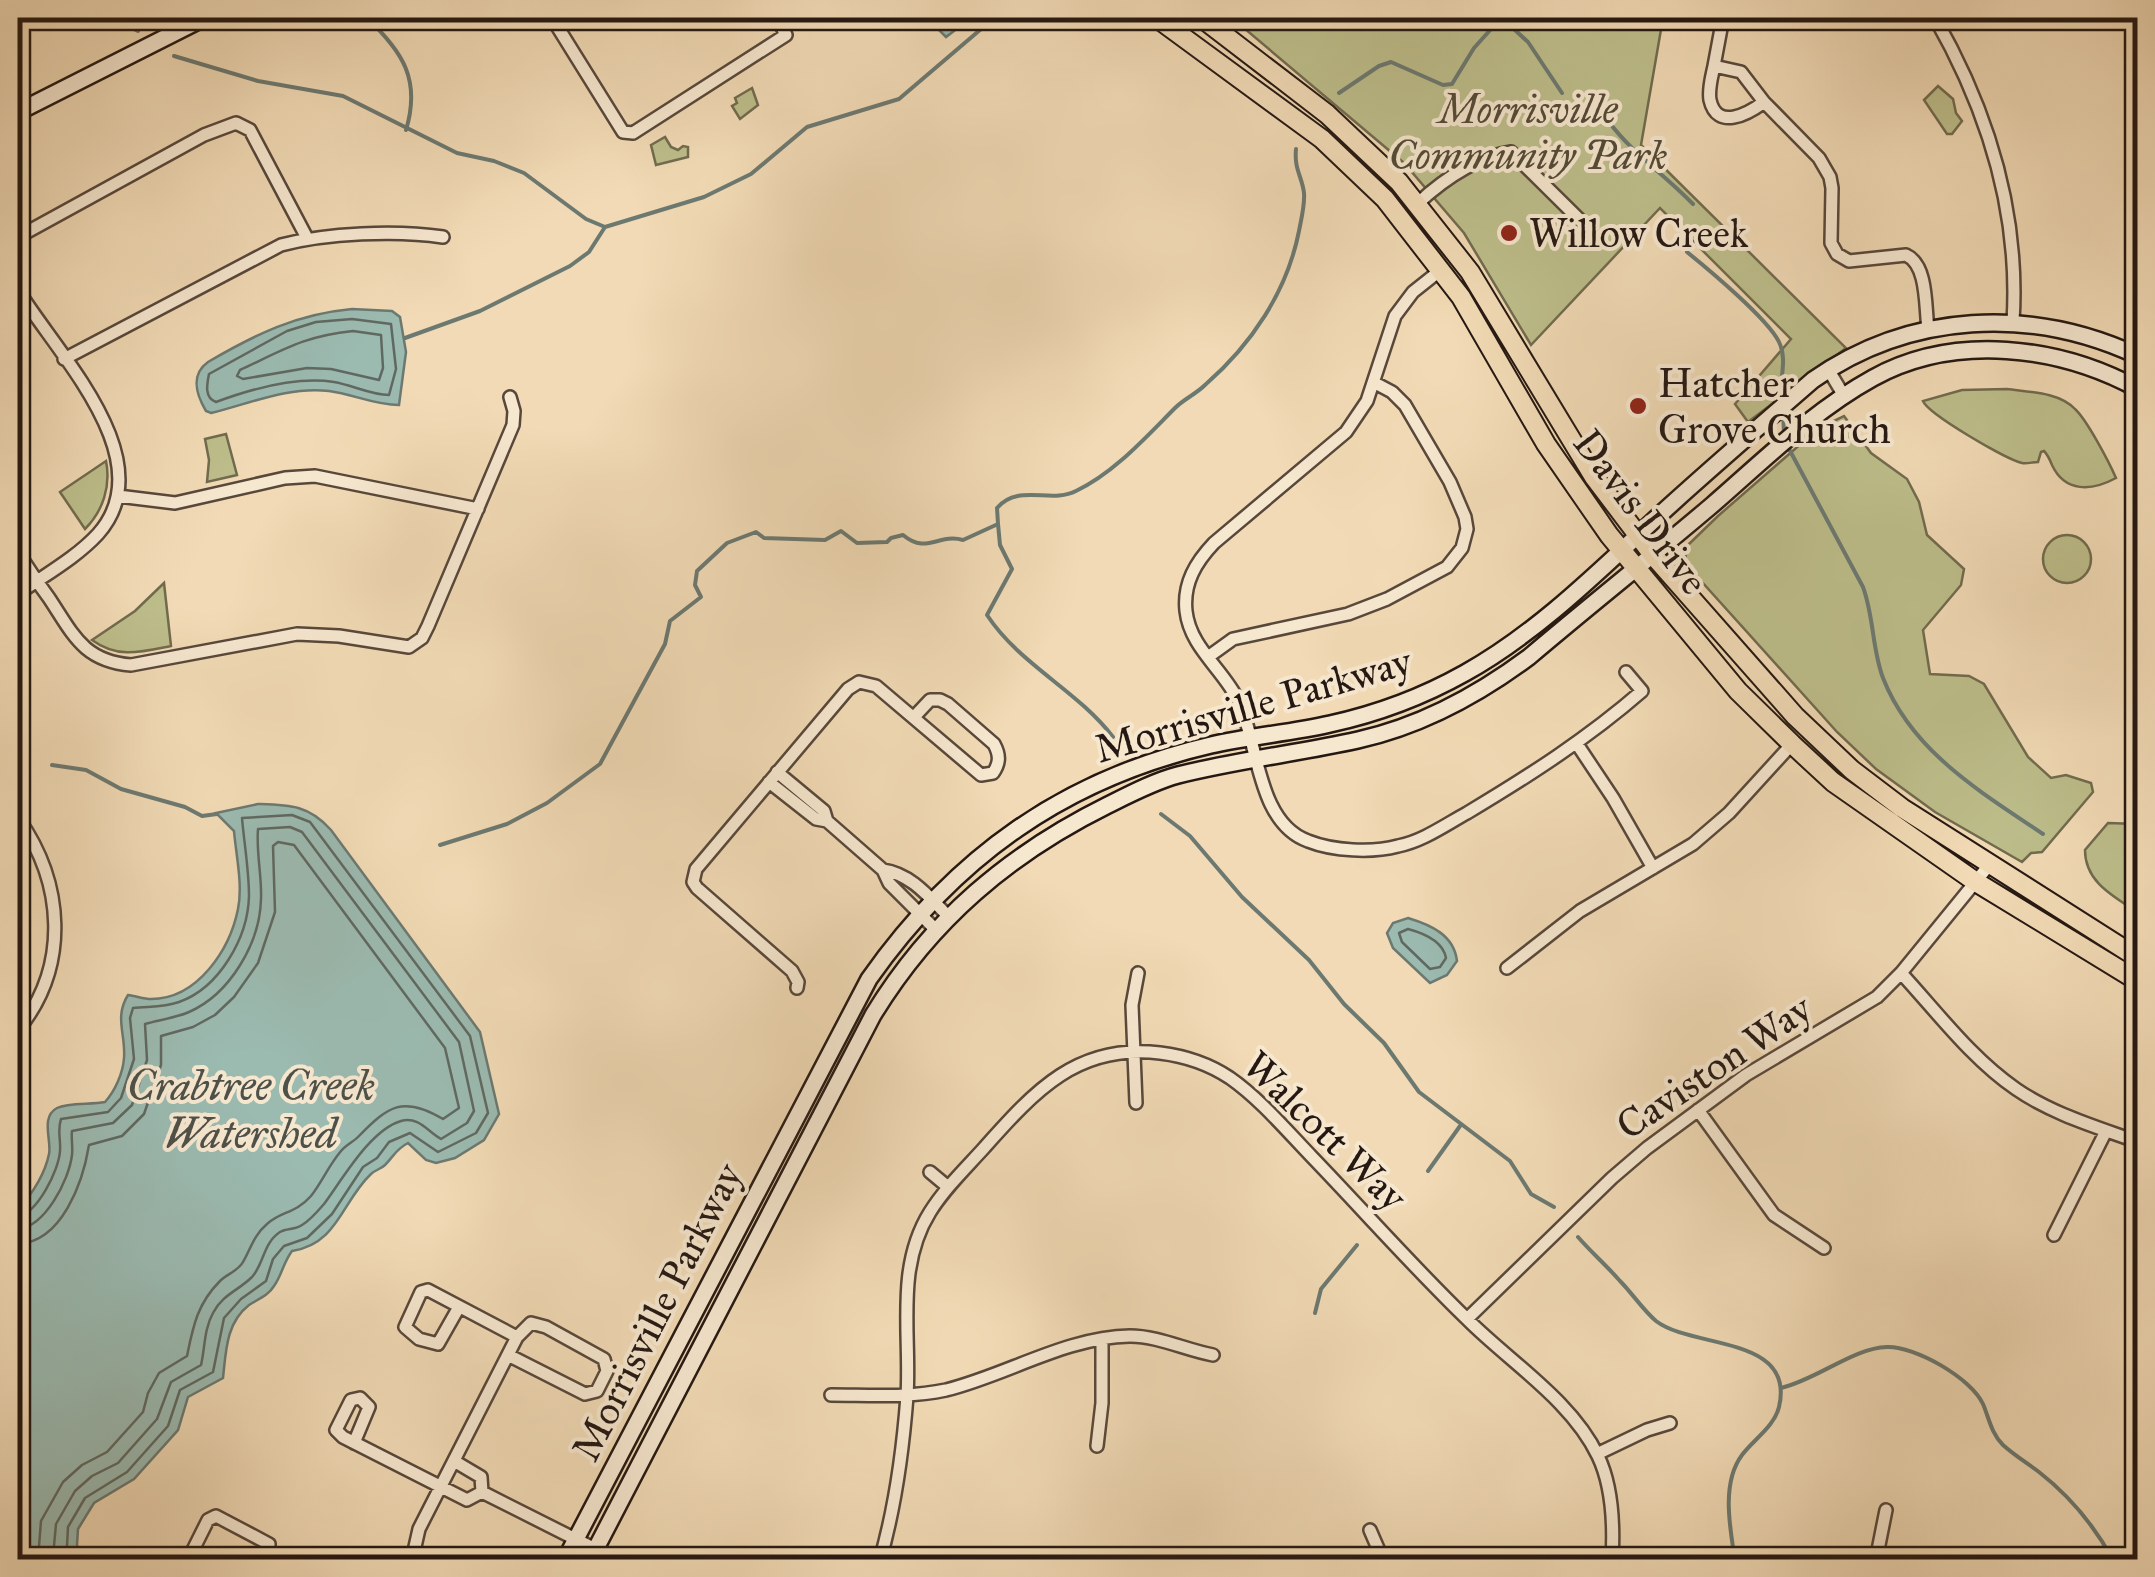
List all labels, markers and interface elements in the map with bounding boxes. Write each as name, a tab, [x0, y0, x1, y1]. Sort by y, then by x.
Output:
park label: Morrisville Community Park	[1389, 85, 1667, 180]
place label: Willow Creek	[1529, 209, 1749, 258]
marker: Willow Creek	[1498, 222, 1520, 244]
place label: Hatcher Grove Church	[1658, 359, 1891, 454]
marker: Hatcher Grove Church	[1627, 395, 1649, 417]
street label: Davis Drive	[1563, 420, 1719, 604]
street label: Morrisville Parkway	[1089, 636, 1418, 774]
street label: Caviston Way	[1607, 983, 1822, 1150]
street label: Walcott Way	[1233, 1041, 1418, 1222]
water label: Crabtree Creek Watershed	[127, 1060, 375, 1160]
street label: Morrisville Parkway	[561, 1154, 754, 1469]

